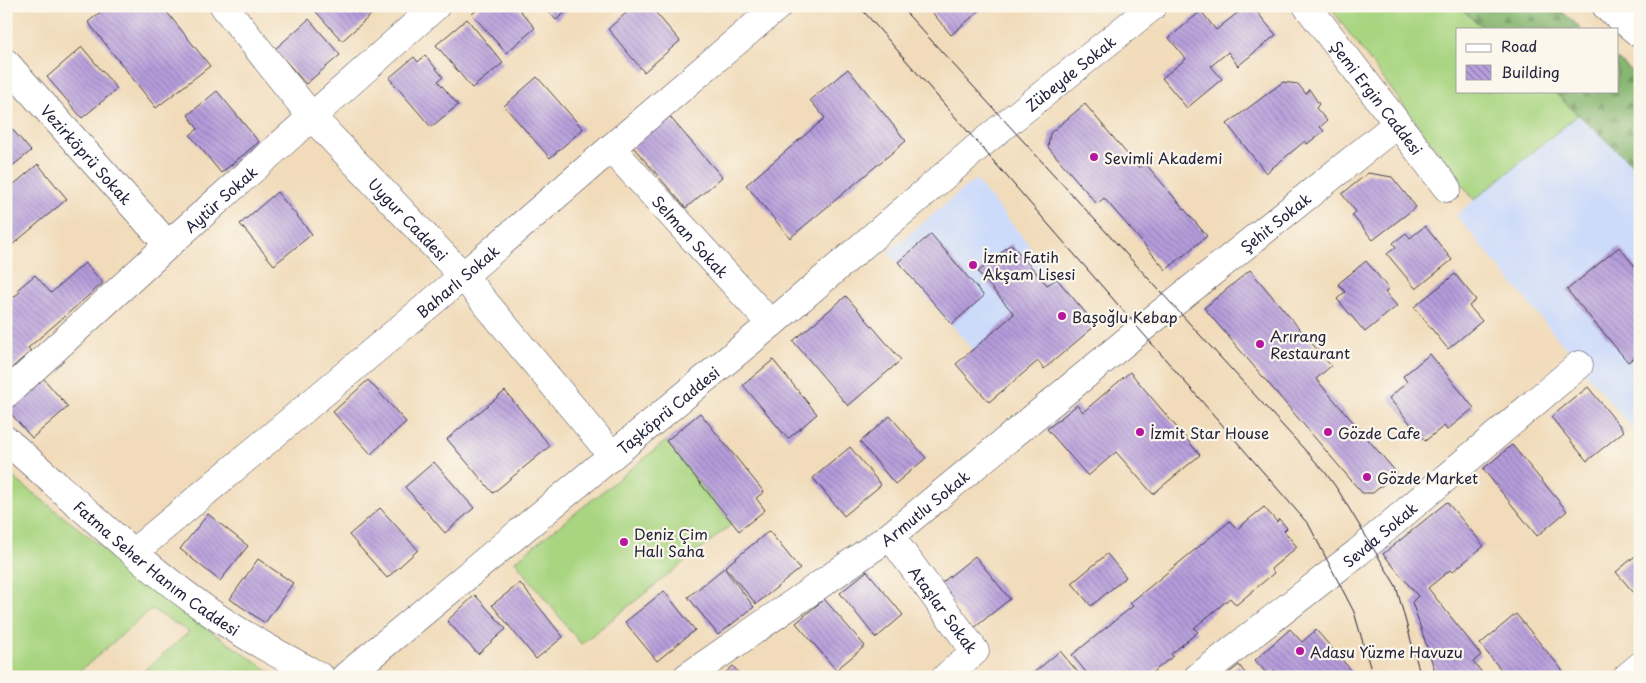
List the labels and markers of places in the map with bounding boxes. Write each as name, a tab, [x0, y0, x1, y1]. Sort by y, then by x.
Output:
place label: Sevimli Akademi	[1104, 146, 1222, 169]
marker: Sevimli Akademi	[1088, 151, 1100, 163]
place label: İzmit Fatih Akşam Lisesi	[983, 245, 1075, 285]
marker: İzmit Fatih Akşam Lisesi	[967, 259, 979, 271]
place label: Başoğlu Kebap	[1072, 305, 1178, 328]
marker: Başoğlu Kebap	[1056, 310, 1068, 322]
place label: Arırang Restaurant	[1270, 324, 1350, 364]
marker: Arırang Restaurant	[1254, 338, 1266, 350]
place label: İzmit Star House	[1150, 421, 1269, 444]
place label: Gözde Cafe	[1338, 421, 1420, 444]
marker: İzmit Star House	[1134, 426, 1146, 438]
marker: Gözde Cafe	[1322, 426, 1334, 438]
place label: Gözde Market	[1377, 466, 1478, 489]
marker: Gözde Market	[1361, 471, 1373, 483]
place label: Deniz Çim Halı Saha	[634, 522, 708, 562]
marker: Deniz Çim Halı Saha	[618, 536, 630, 548]
place label: Adasu Yüzme Havuzu	[1310, 640, 1463, 663]
marker: Adasu Yüzme Havuzu	[1294, 645, 1306, 657]

